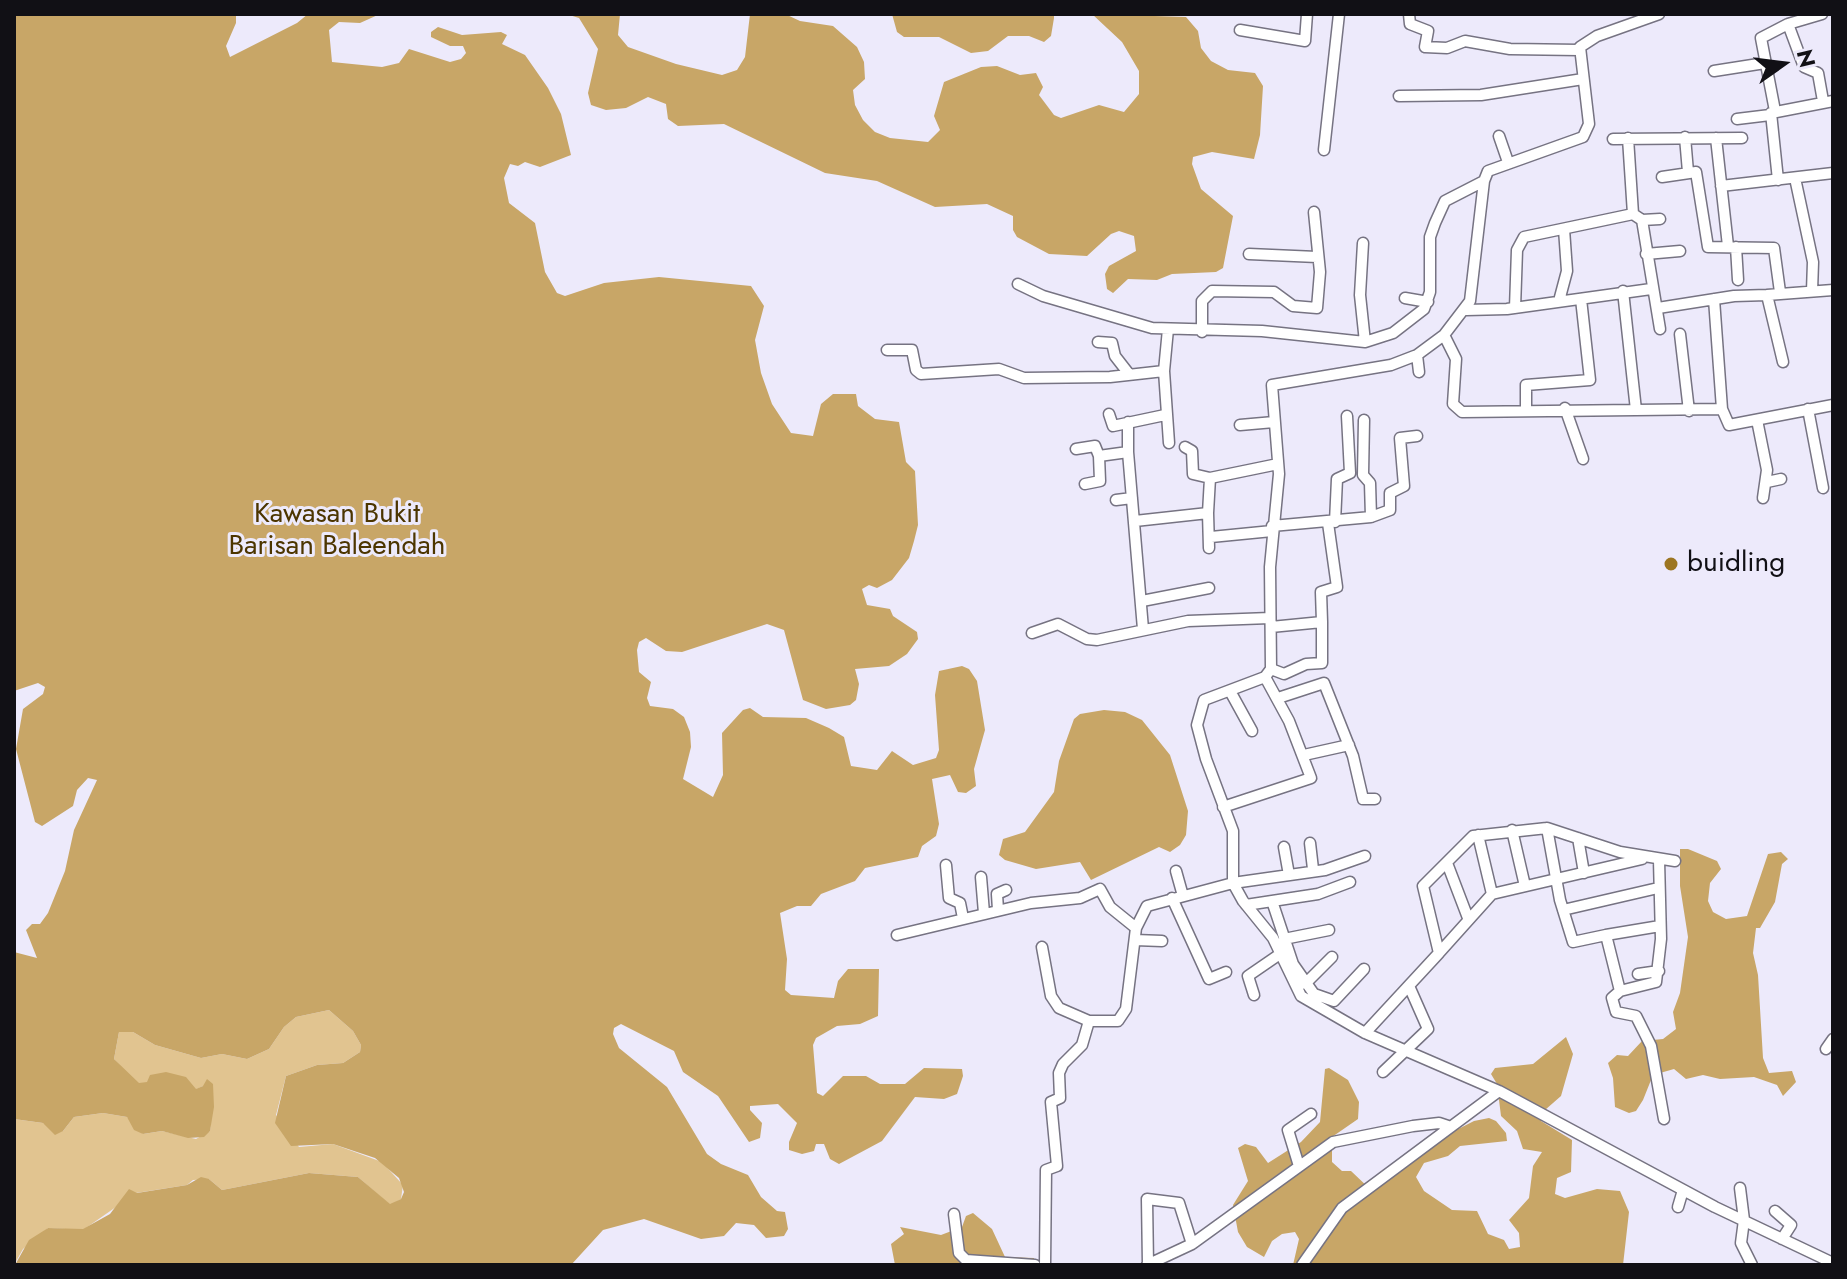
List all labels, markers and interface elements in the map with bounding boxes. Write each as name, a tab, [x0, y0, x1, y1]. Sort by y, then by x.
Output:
north arrow	[1743, 24, 1823, 104]
text: N	[1789, 46, 1824, 71]
park label: Kawasan Bukit Barisan Baleendah	[228, 498, 446, 564]
place label: buidling	[1687, 547, 1785, 581]
marker: buidling	[1662, 555, 1680, 573]

